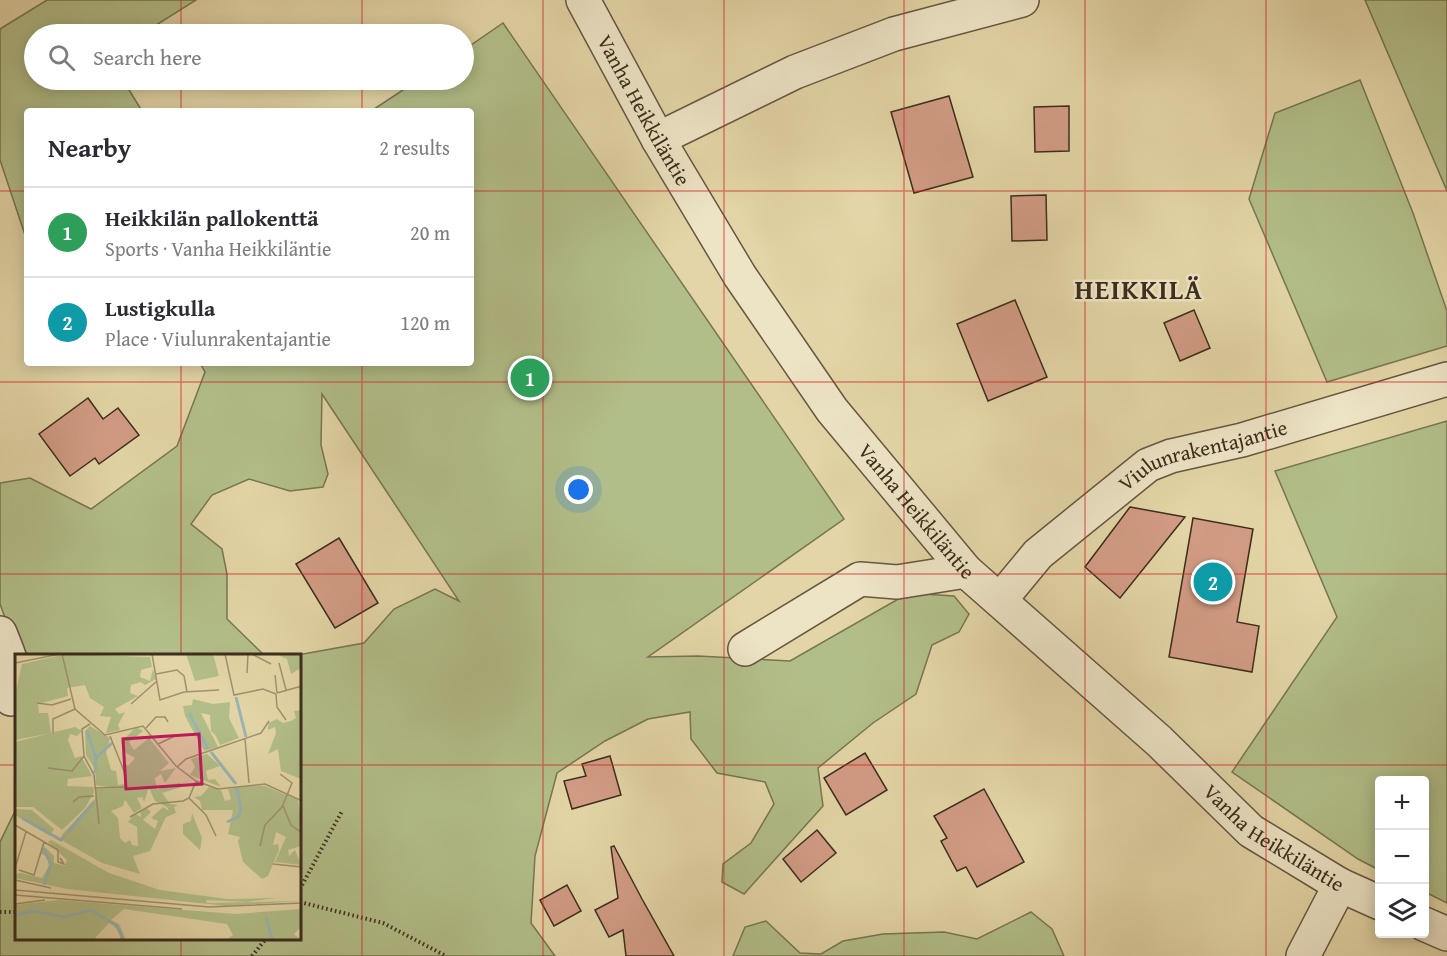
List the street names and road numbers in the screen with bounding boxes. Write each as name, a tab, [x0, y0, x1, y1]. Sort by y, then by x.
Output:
street label: Vanha Heikkiläntie	[590, 29, 699, 192]
street label: Viulunrakentajantie	[1111, 411, 1291, 498]
street label: Vanha Heikkiläntie	[851, 436, 982, 587]
street label: Vanha Heikkiläntie	[1196, 776, 1351, 899]

